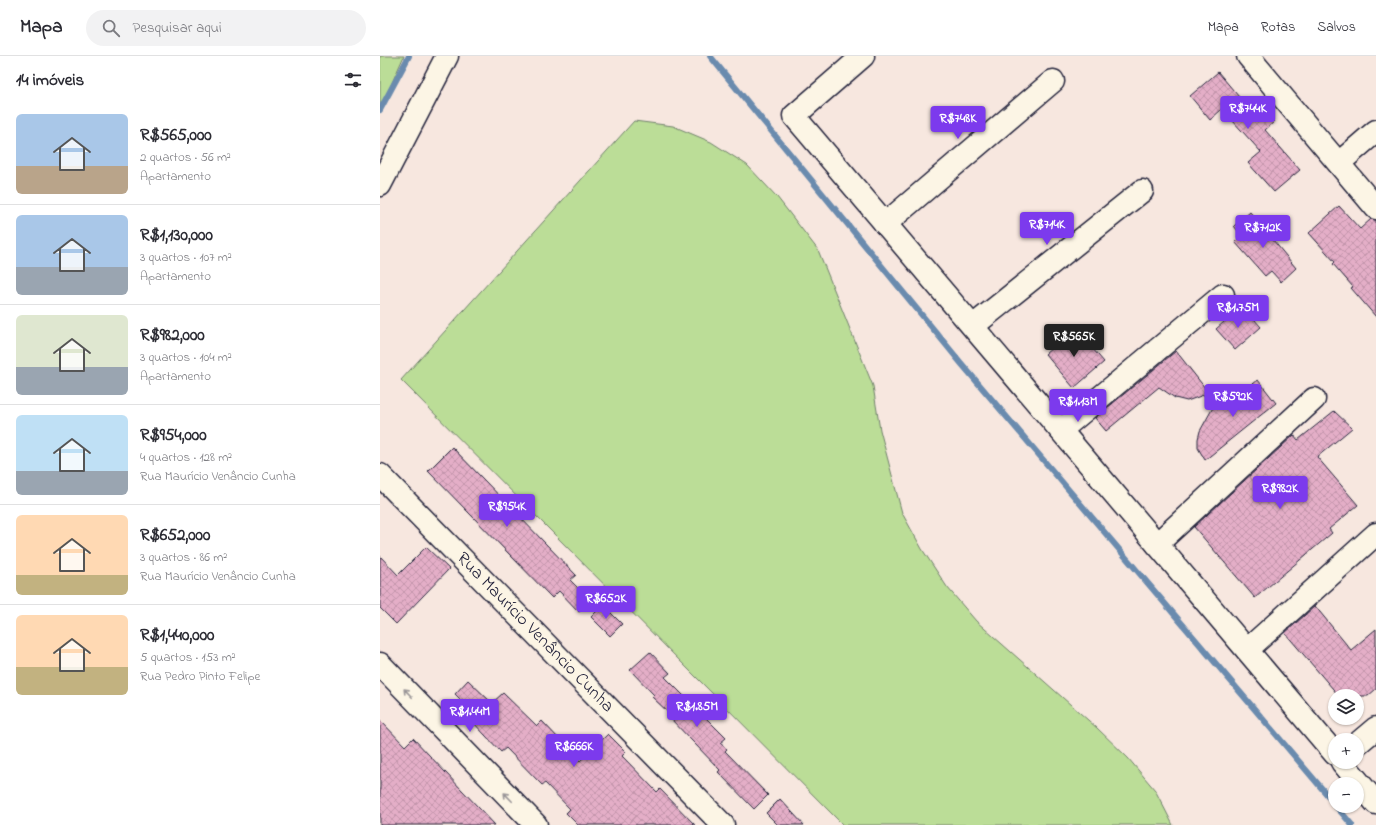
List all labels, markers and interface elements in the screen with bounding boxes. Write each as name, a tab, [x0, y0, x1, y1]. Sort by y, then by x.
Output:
search box	[86, 10, 366, 46]
text: Mapa	[20, 14, 62, 41]
icon: search	[100, 17, 122, 39]
text: Pesquisar aqui	[132, 17, 222, 39]
text: Mapa	[1208, 17, 1239, 38]
text: Rotas	[1261, 17, 1295, 38]
text: Salvos	[1317, 17, 1356, 38]
text: 14 imóveis	[16, 68, 84, 93]
icon: filters	[342, 69, 364, 91]
pin: R$744K	[1215, 96, 1281, 130]
text: R$744K	[1229, 99, 1267, 118]
pin: R$748K	[925, 106, 991, 140]
text: R$748K	[940, 109, 976, 128]
text: R$565,000	[140, 123, 212, 148]
icon: home	[48, 130, 96, 178]
text: 2 quartos · 56 m²	[140, 148, 231, 167]
text: Apartamento	[140, 167, 211, 186]
pin: R$714K	[1014, 212, 1080, 246]
text: R$714K	[1029, 215, 1065, 234]
pin: R$712K	[1230, 215, 1296, 249]
text: R$712K	[1244, 218, 1282, 237]
text: R$1,130,000	[140, 223, 213, 248]
icon: home	[48, 231, 96, 279]
text: 3 quartos · 107 m²	[140, 248, 232, 267]
text: Apartamento	[140, 267, 211, 286]
pin: R$1.75M	[1201, 295, 1275, 329]
text: R$1.75M	[1217, 298, 1259, 317]
text: R$982,000	[140, 323, 205, 348]
pin: R$565K	[1041, 324, 1107, 358]
text: R$565K	[1053, 327, 1095, 346]
icon: home	[48, 331, 96, 379]
text: 3 quartos · 104 m²	[140, 348, 232, 367]
text: Apartamento	[140, 367, 211, 386]
pin: R$592K	[1200, 384, 1266, 418]
text: R$592K	[1213, 387, 1253, 406]
pin: R$1.13M	[1041, 389, 1115, 423]
text: R$1.13M	[1058, 392, 1098, 411]
text: R$954,000	[140, 423, 207, 448]
icon: home	[48, 431, 96, 479]
text: 4 quartos · 128 m²	[140, 448, 232, 467]
text: Rua Maurício Venâncio Cunha	[140, 467, 296, 486]
pin: R$982K	[1247, 476, 1313, 510]
text: R$982K	[1262, 479, 1298, 498]
pin: R$954K	[474, 494, 540, 528]
text: R$954K	[488, 497, 526, 516]
text: R$652,000	[140, 523, 210, 548]
icon: home	[48, 531, 96, 579]
street label: Rua Maurício Venâncio Cunha	[450, 547, 619, 719]
text: 3 quartos · 86 m²	[140, 548, 227, 567]
text: Rua Maurício Venâncio Cunha	[140, 567, 296, 586]
pin: R$652K	[573, 586, 639, 620]
text: R$652K	[586, 589, 626, 608]
text: R$1,440,000	[140, 623, 214, 648]
icon: home	[48, 631, 96, 679]
text: 5 quartos · 153 m²	[140, 648, 236, 667]
text: Rua Pedro Pinto Felipe	[140, 667, 260, 686]
one-way arrow	[404, 688, 413, 698]
map controls	[1328, 689, 1364, 813]
button: layers	[1328, 689, 1364, 725]
pin: R$1.85M	[660, 694, 734, 728]
text: R$1.85M	[676, 697, 718, 716]
pin: R$1.44M	[433, 699, 507, 733]
text: R$1.44M	[450, 702, 490, 721]
button: +	[1328, 733, 1364, 769]
pin: R$666K	[541, 734, 607, 768]
text: R$666K	[555, 737, 593, 756]
button: −	[1328, 777, 1364, 813]
one-way arrow	[504, 792, 513, 802]

